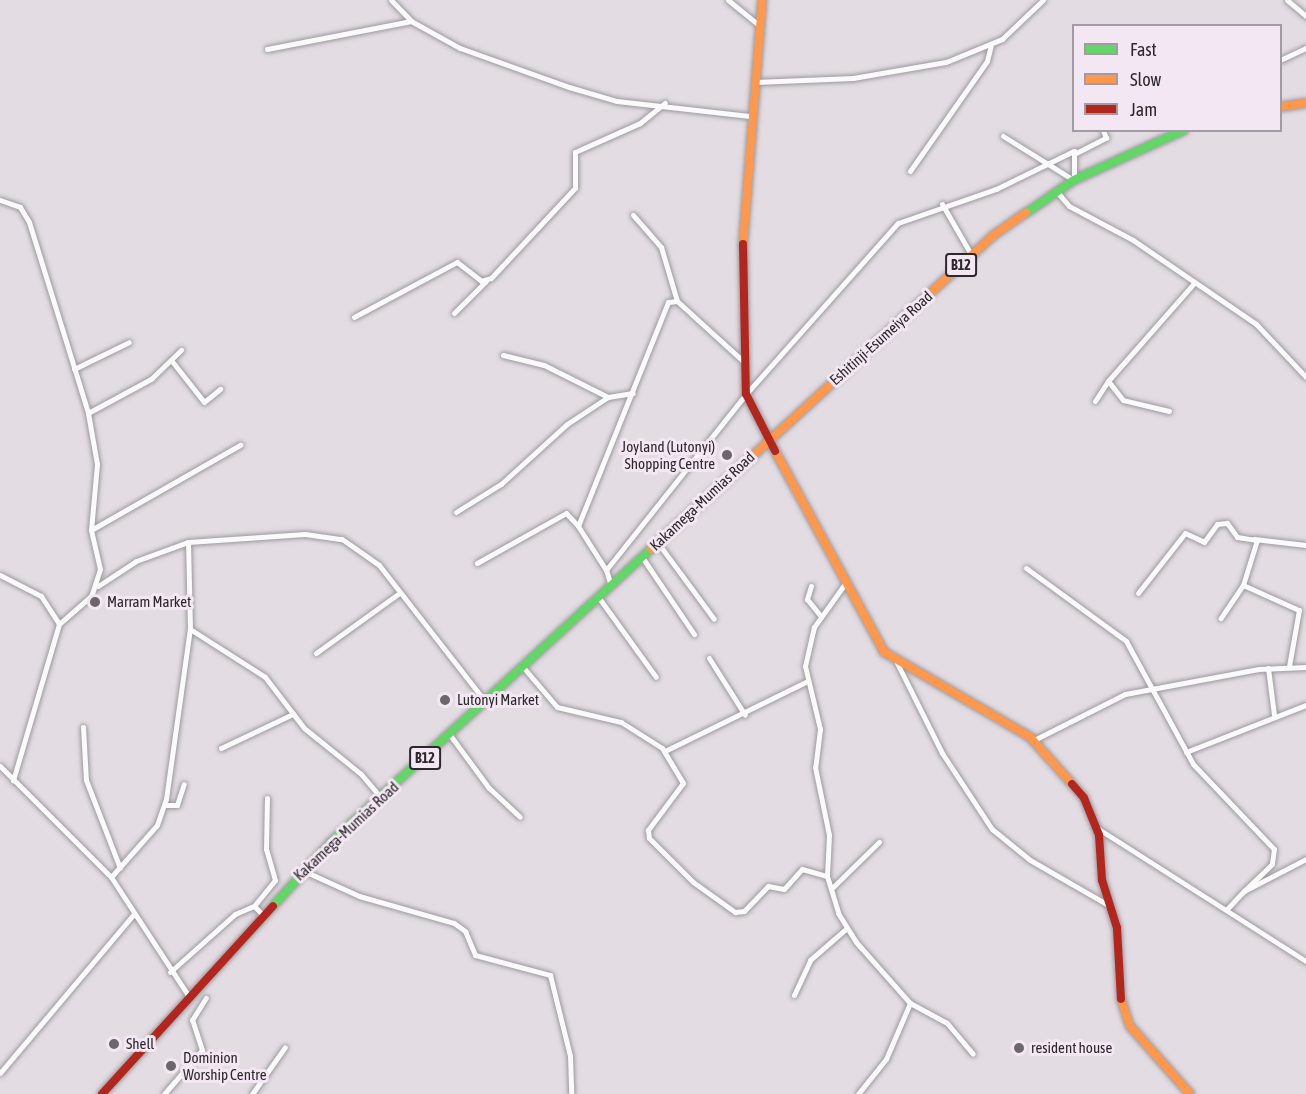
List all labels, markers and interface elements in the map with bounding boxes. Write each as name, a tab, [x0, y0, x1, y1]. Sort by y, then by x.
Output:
legend	[1072, 24, 1282, 132]
text: Fast	[1130, 39, 1157, 60]
text: Slow	[1130, 69, 1161, 90]
text: Jam	[1130, 99, 1157, 120]
road number: B12	[944, 254, 978, 276]
street label: Eshitinji-Esumeiya Road	[826, 287, 936, 389]
place label: Joyland (Lutonyi) Shopping Centre	[621, 437, 715, 472]
street label: Kakamega-Mumias Road	[646, 448, 758, 554]
marker: Joyland (Lutonyi) Shopping Centre	[720, 448, 734, 462]
place label: Marram Market	[107, 593, 191, 611]
marker: Marram Market	[88, 595, 102, 609]
place label: Lutonyi Market	[457, 691, 539, 709]
marker: Lutonyi Market	[438, 693, 452, 707]
road number: B12	[408, 747, 442, 769]
street label: Kakamega-Mumias Road	[290, 778, 402, 884]
place label: Shell	[126, 1035, 154, 1053]
marker: Shell	[107, 1037, 121, 1051]
place label: resident house	[1031, 1039, 1112, 1057]
marker: resident house	[1012, 1041, 1026, 1055]
place label: Dominion Worship Centre	[183, 1048, 266, 1083]
marker: Dominion Worship Centre	[164, 1059, 178, 1073]

